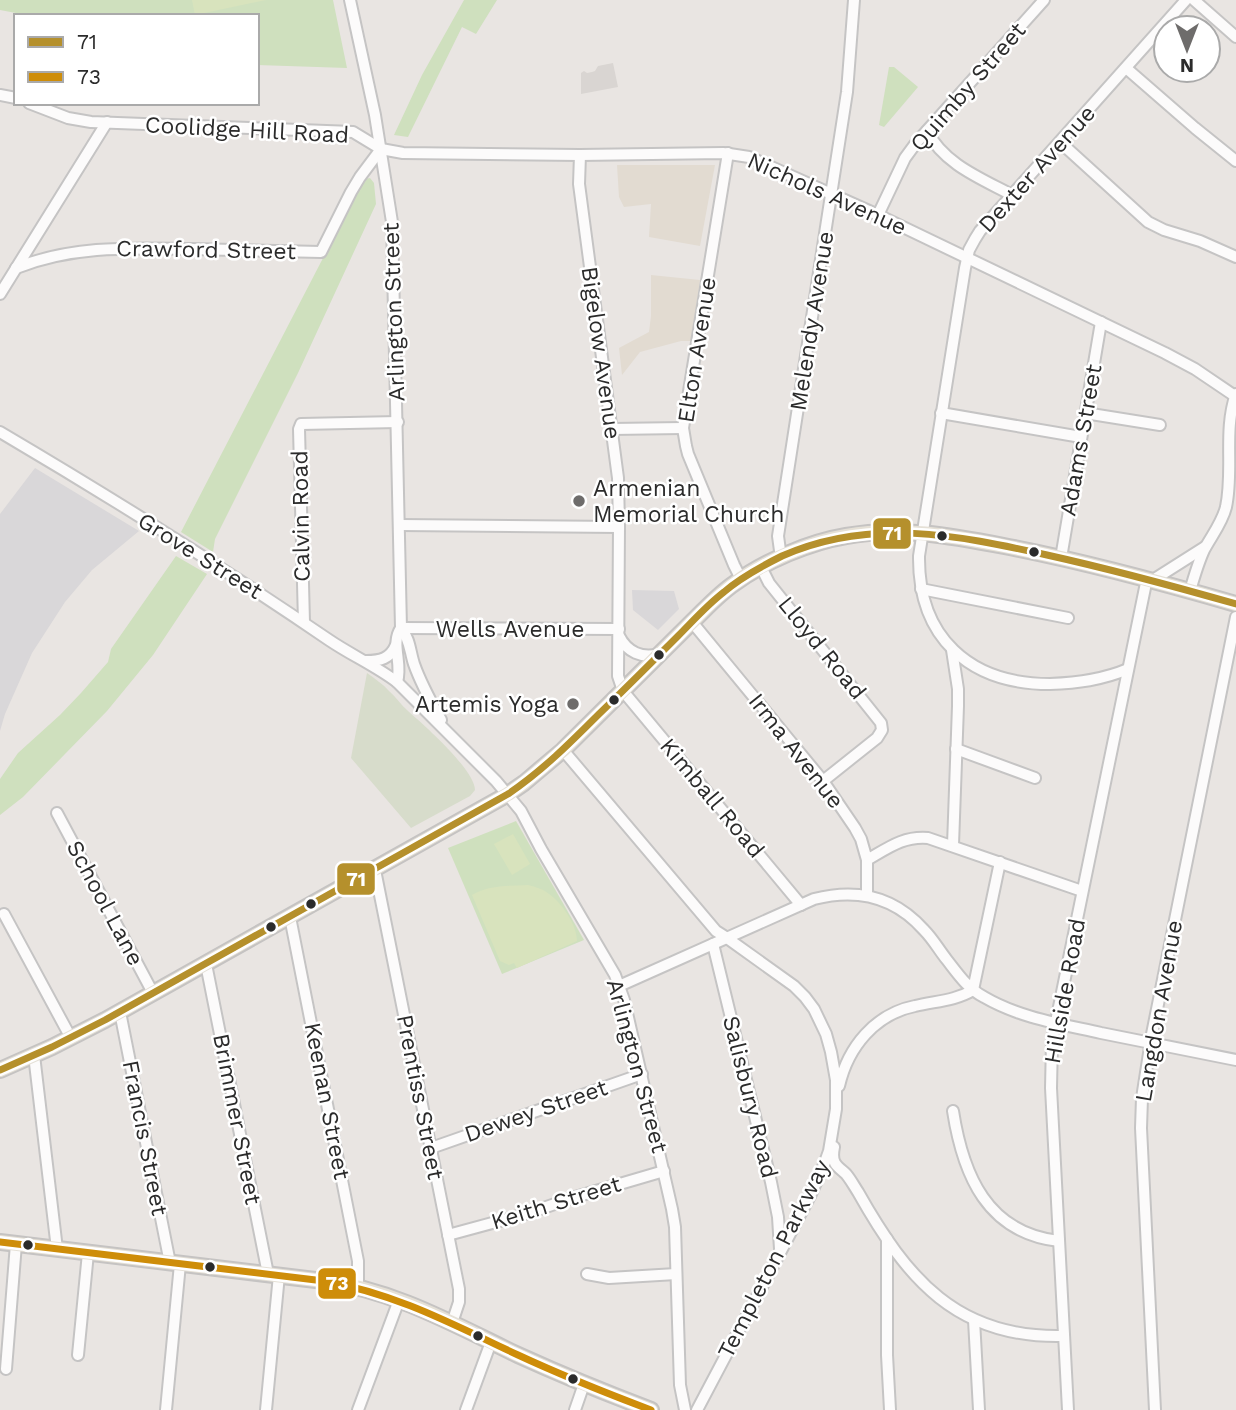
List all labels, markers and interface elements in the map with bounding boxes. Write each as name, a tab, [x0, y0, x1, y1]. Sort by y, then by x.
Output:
legend	[14, 14, 259, 105]
north arrow	[1152, 14, 1222, 84]
street label: Quimby Street	[905, 17, 1032, 157]
text: 71	[77, 29, 97, 54]
text: N	[1180, 54, 1194, 77]
text: 73	[77, 64, 101, 89]
street label: Dexter Avenue	[973, 100, 1101, 238]
street label: Coolidge Hill Road	[144, 111, 350, 149]
street label: Nichols Avenue	[743, 147, 911, 241]
street label: Arlington Street	[377, 222, 411, 402]
street label: Melendy Avenue	[784, 229, 840, 413]
street label: Crawford Street	[116, 235, 297, 265]
street label: Bigelow Avenue	[576, 265, 626, 441]
street label: Elton Avenue	[672, 275, 722, 425]
street label: Adams Street	[1054, 362, 1108, 518]
street label: Calvin Road	[286, 450, 316, 582]
place label: Armenian Memorial Church	[593, 475, 784, 528]
marker: Armenian Memorial Church	[571, 493, 587, 509]
street label: Grove Street	[133, 507, 268, 605]
line badge: 71	[872, 517, 912, 550]
text: 71	[882, 522, 902, 545]
unlabelled marker	[935, 529, 949, 543]
unlabelled marker	[1027, 545, 1041, 559]
street label: Lloyd Road	[772, 591, 872, 705]
street label: Wells Avenue	[435, 616, 585, 643]
unlabelled marker	[652, 648, 666, 662]
street label: Irma Avenue	[743, 688, 849, 814]
place label: Artemis Yoga	[415, 691, 559, 718]
unlabelled marker	[607, 693, 621, 707]
marker: Artemis Yoga	[565, 696, 581, 712]
street label: Kimball Road	[654, 733, 770, 863]
street label: School Lane	[61, 836, 149, 970]
line badge: 71	[336, 862, 376, 896]
text: 71	[346, 868, 366, 891]
unlabelled marker	[304, 897, 318, 911]
street label: Hillside Road	[1039, 916, 1091, 1066]
street label: Langdon Avenue	[1130, 918, 1188, 1104]
unlabelled marker	[264, 920, 278, 934]
street label: Arlington Street	[601, 976, 673, 1156]
street label: Prentiss Street	[391, 1012, 449, 1182]
street label: Salisbury Road	[717, 1013, 783, 1181]
street label: Keenan Street	[299, 1020, 356, 1182]
street label: Brimmer Street	[207, 1031, 267, 1207]
street label: Francis Street	[117, 1058, 173, 1218]
street label: Dewey Street	[461, 1074, 611, 1148]
street label: Templeton Parkway	[712, 1155, 836, 1363]
street label: Keith Street	[488, 1170, 625, 1236]
unlabelled marker	[21, 1238, 35, 1252]
unlabelled marker	[203, 1260, 217, 1274]
line badge: 73	[317, 1267, 357, 1300]
text: 73	[326, 1272, 348, 1295]
unlabelled marker	[471, 1329, 485, 1343]
unlabelled marker	[566, 1372, 580, 1386]

